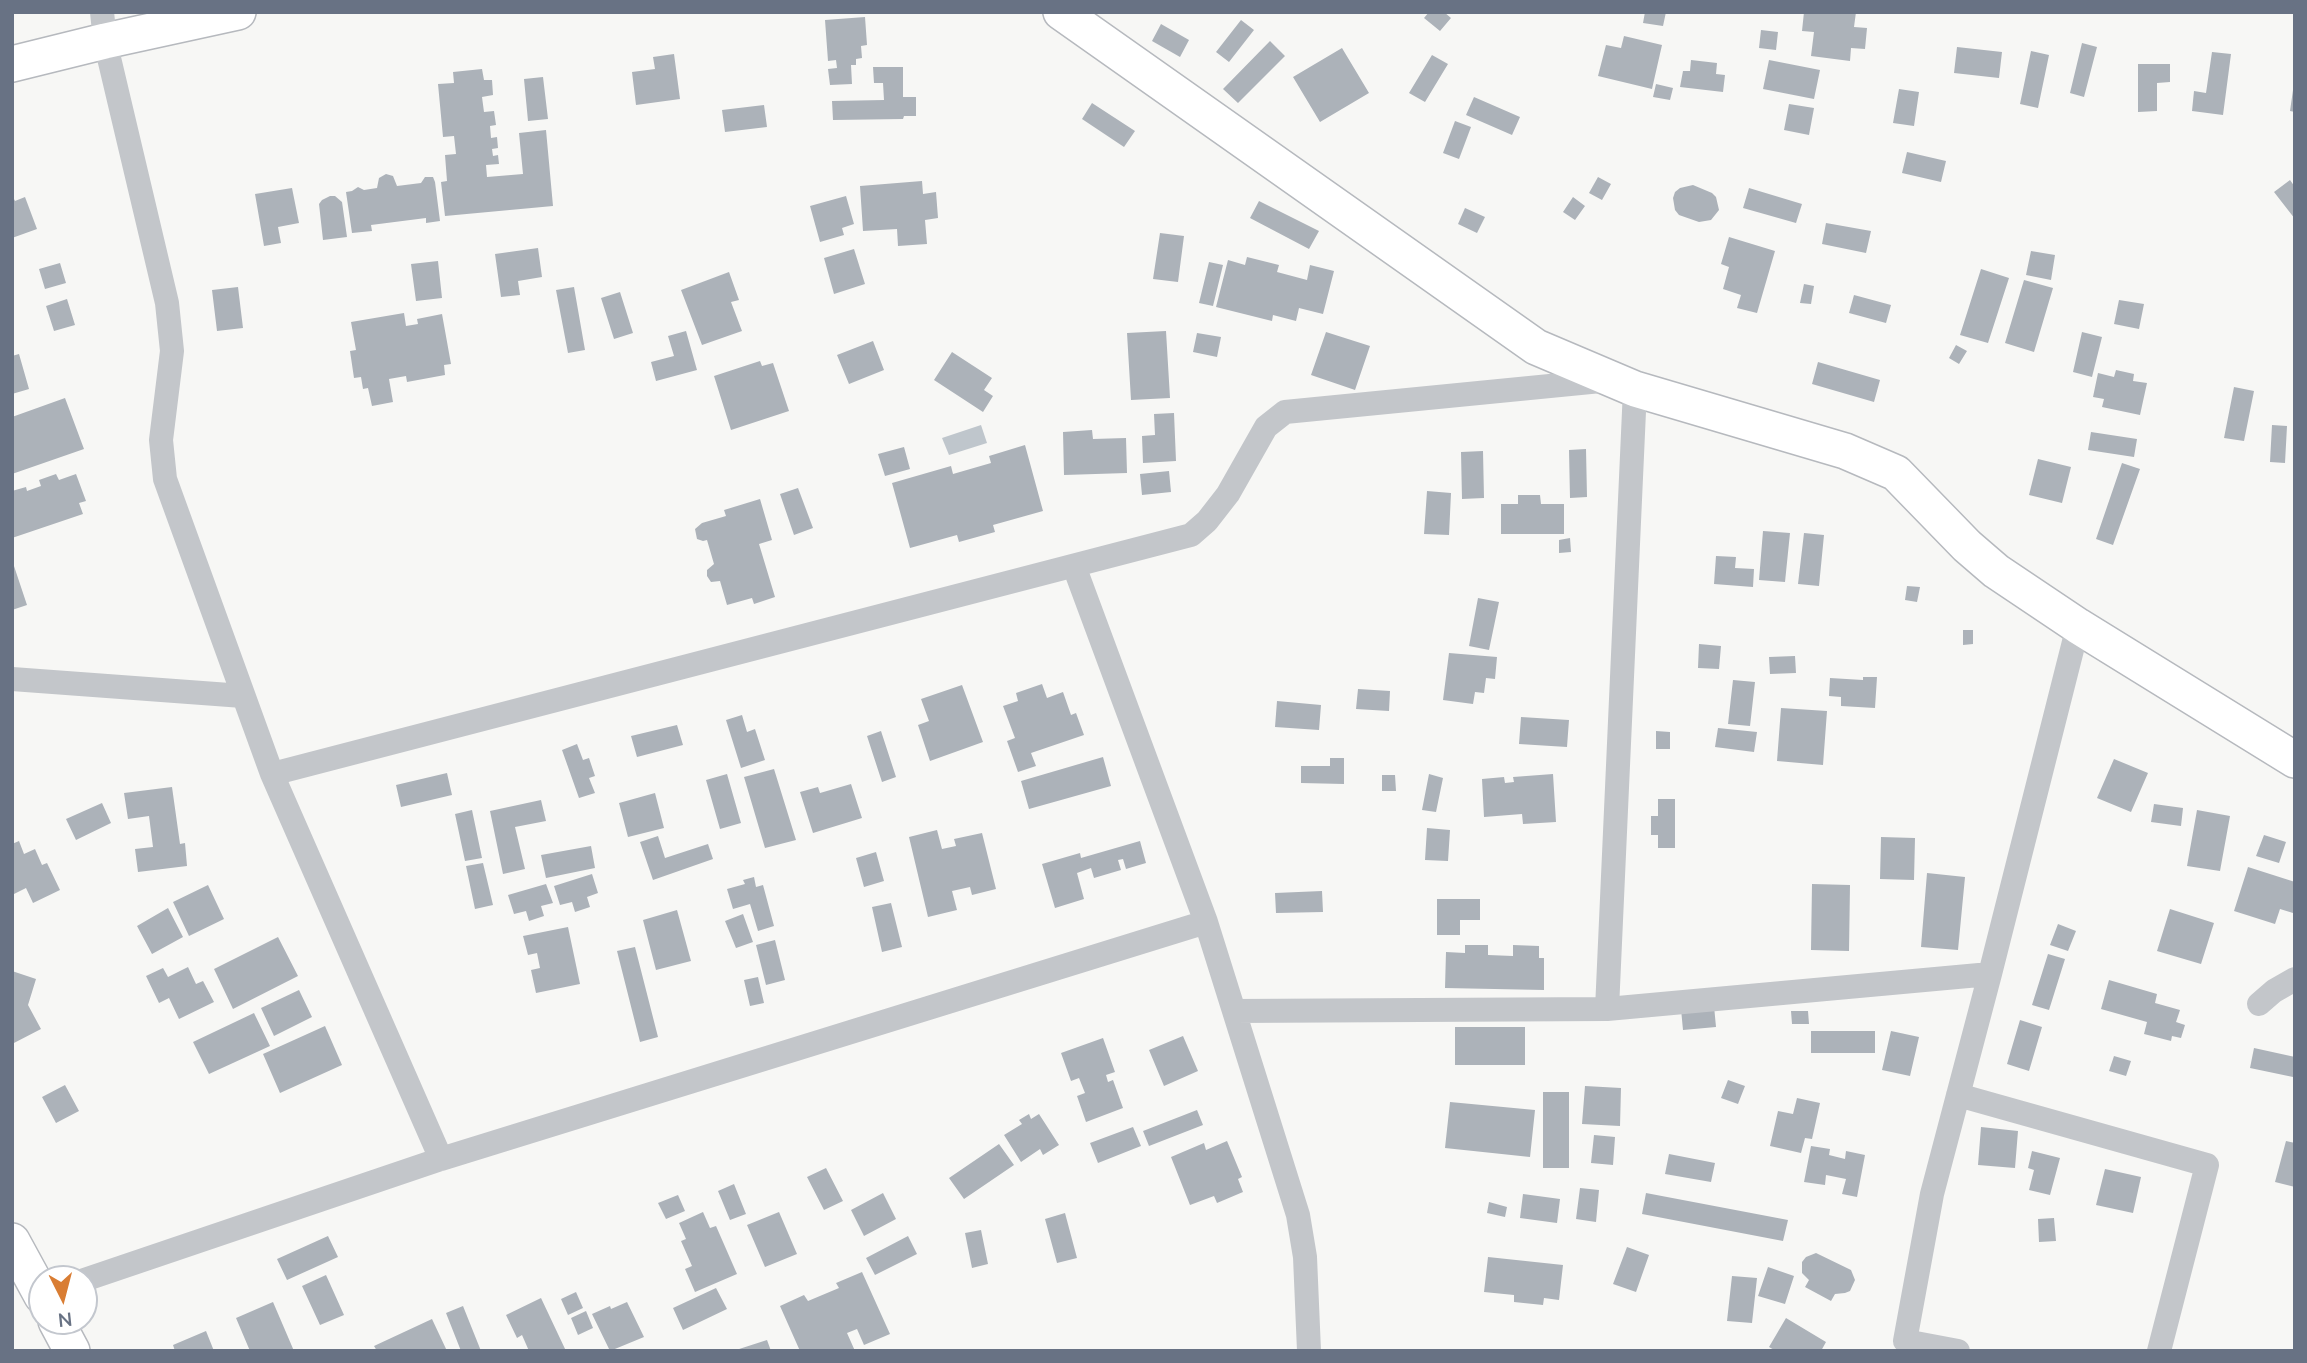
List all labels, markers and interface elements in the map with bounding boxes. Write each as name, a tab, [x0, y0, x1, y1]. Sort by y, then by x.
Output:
north arrow	[28, 1265, 98, 1335]
text: N	[57, 1305, 73, 1333]

